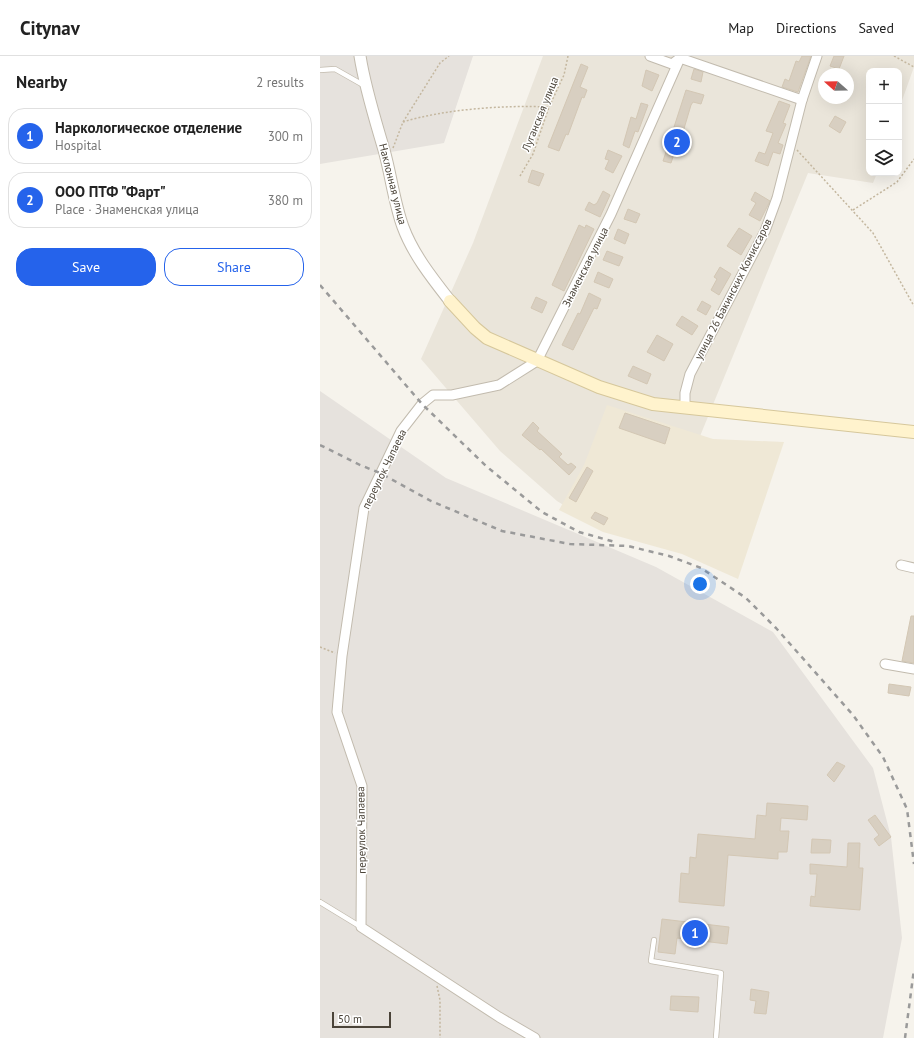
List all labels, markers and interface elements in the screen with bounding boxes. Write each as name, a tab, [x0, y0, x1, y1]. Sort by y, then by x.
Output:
text: Citynav	[20, 16, 80, 40]
text: Map	[728, 19, 754, 37]
text: Directions	[776, 19, 836, 37]
text: Saved	[858, 19, 894, 37]
north arrow	[818, 68, 854, 104]
map controls	[866, 68, 902, 176]
button: +	[866, 68, 902, 104]
text: Nearby	[16, 71, 67, 93]
text: 2 results	[256, 74, 304, 91]
street label: Луганская улица	[518, 75, 561, 154]
button: −	[866, 104, 902, 140]
text: Наркологическое отделение	[55, 118, 242, 137]
pin: 2	[664, 127, 690, 157]
text: 1	[26, 128, 34, 145]
text: 300 m	[268, 128, 303, 145]
text: Hospital	[55, 137, 101, 154]
button: layers	[866, 140, 902, 176]
street label: Наклонная улица	[376, 142, 410, 226]
text: ООО ПТФ "Фарт"	[55, 182, 166, 201]
text: 2	[26, 192, 34, 209]
text: 380 m	[268, 192, 303, 209]
text: Place · Знаменская улица	[55, 201, 199, 218]
street label: улица 26 Бакинских Комиссаров	[691, 216, 775, 362]
street label: Знаменская улица	[559, 225, 611, 309]
button: Save	[16, 248, 156, 286]
button: Share	[164, 248, 304, 286]
street label: переулок Чапаева	[359, 427, 409, 511]
your location	[690, 574, 710, 594]
street label: переулок Чапаева	[353, 786, 369, 874]
pin: 1	[682, 918, 708, 948]
scale bar	[332, 1010, 391, 1029]
text: 50 m	[338, 1012, 362, 1026]

